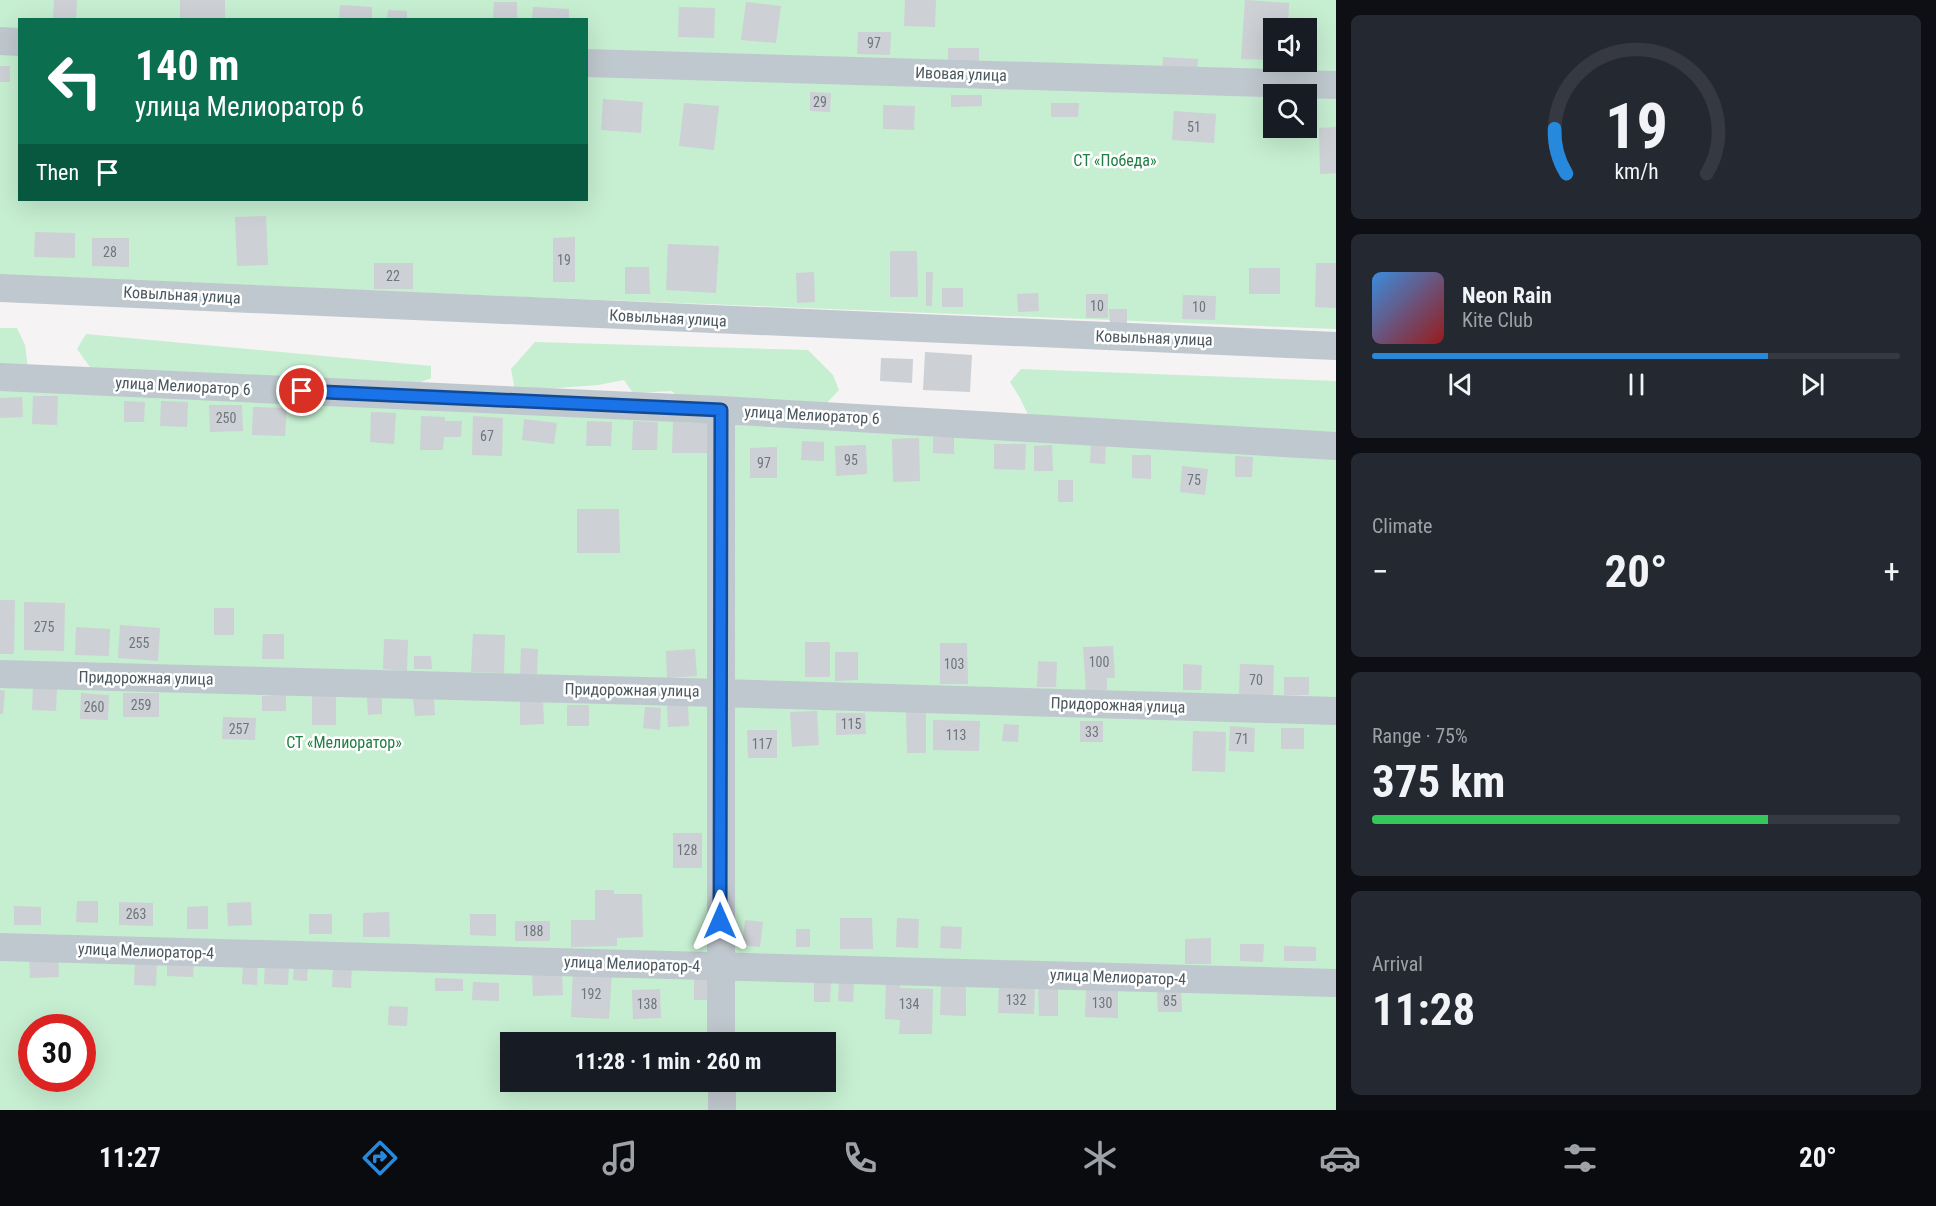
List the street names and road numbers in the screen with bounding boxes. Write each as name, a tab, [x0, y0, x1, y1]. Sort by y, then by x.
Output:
street label: Ивовая улица	[915, 63, 1007, 85]
street label: Ковыльная улица	[123, 282, 241, 308]
street label: Ковыльная улица	[609, 305, 727, 331]
street label: Ковыльная улица	[1095, 326, 1213, 350]
street label: улица Мелиоратор 6	[115, 373, 251, 399]
street label: улица Мелиоратор 6	[744, 402, 880, 428]
street label: Придорожная улица	[78, 667, 214, 689]
street label: Придорожная улица	[564, 679, 700, 701]
street label: Придорожная улица	[1050, 693, 1186, 717]
street label: улица Мелиоратор-4	[78, 939, 214, 963]
street label: улица Мелиоратор-4	[564, 952, 700, 976]
street label: улица Мелиоратор-4	[1050, 965, 1186, 989]

